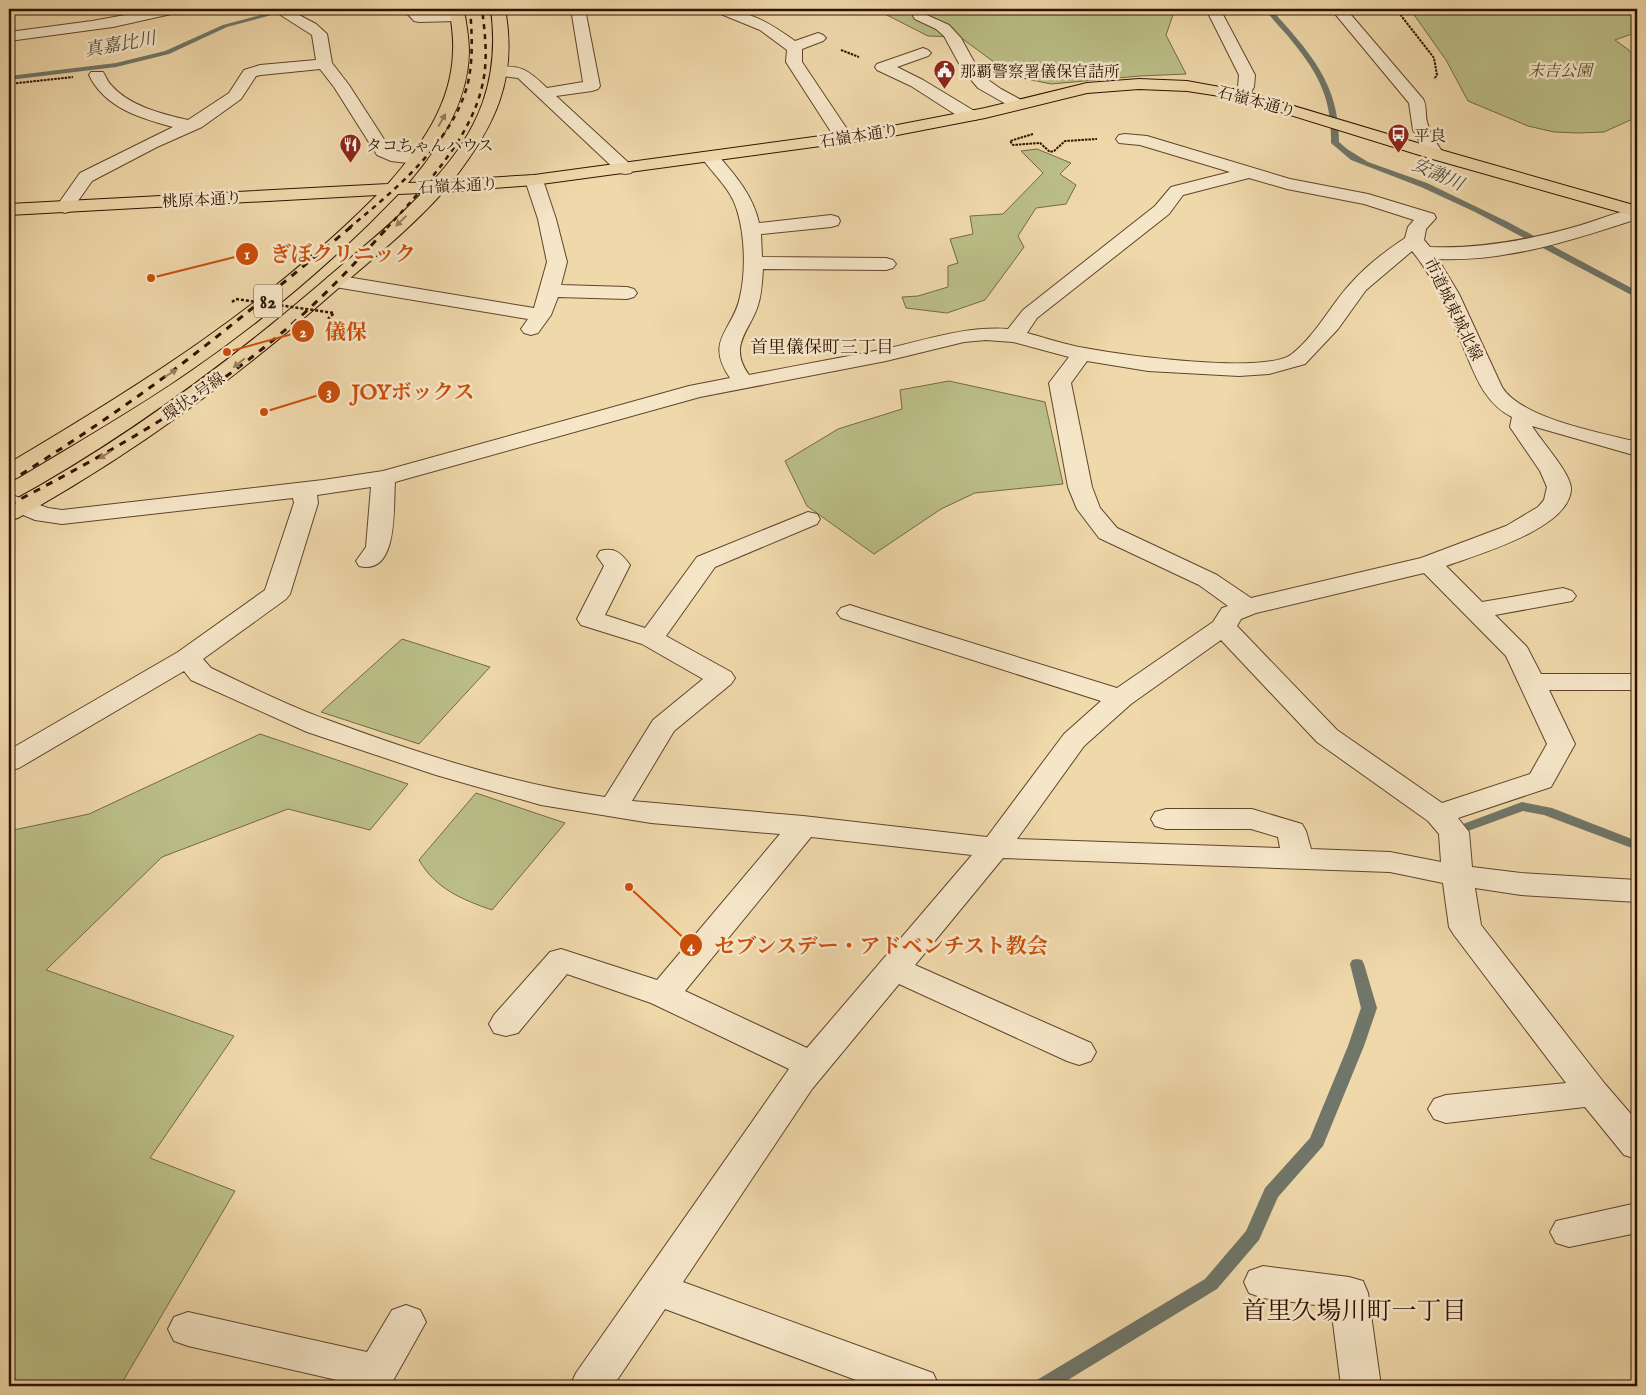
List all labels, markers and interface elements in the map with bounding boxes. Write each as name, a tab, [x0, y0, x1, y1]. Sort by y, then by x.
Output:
water label: 真嘉比川	[83, 28, 160, 63]
public building icon: 那覇警察署儀保官詰所	[932, 59, 956, 90]
park label: 末吉公園	[1528, 62, 1595, 82]
place label: 那覇警察署儀保官詰所	[960, 63, 1120, 83]
street label: 石嶺本通り	[1215, 83, 1298, 123]
one-way arrow	[438, 113, 446, 127]
street label: 石嶺本通り	[818, 121, 900, 153]
bus stop icon: 平良	[1386, 123, 1410, 154]
place label: 平良	[1414, 127, 1446, 147]
restaurant icon: タコちゃんハウス	[338, 133, 362, 164]
place label: タコちゃんハウス	[366, 137, 494, 157]
water label: 安謝川	[1408, 154, 1469, 198]
street label: 石嶺本通り	[418, 175, 499, 199]
street label: 桃原本通り	[162, 189, 243, 213]
one-way arrow	[395, 215, 407, 227]
callout: ぎぼクリニック	[235, 236, 427, 272]
text: ぎぼクリニック	[270, 242, 416, 269]
text: 1	[244, 245, 250, 264]
street label: 市道城東城北線	[1419, 255, 1486, 365]
road number: 82	[254, 284, 282, 318]
callout: 儀保	[290, 313, 377, 349]
text: 儀保	[325, 320, 367, 347]
text: 2	[299, 323, 307, 342]
district label: 首里儀保町三丁目	[750, 337, 894, 360]
one-way arrow	[233, 357, 246, 368]
one-way arrow	[164, 368, 177, 377]
street label: 環状2号線	[159, 369, 229, 426]
callout: JOYボックス	[317, 374, 485, 410]
text: JOYボックス	[348, 380, 475, 407]
text: 3	[326, 383, 332, 402]
one-way arrow	[99, 450, 112, 459]
callout: セブンスデー・アドベンチスト教会	[678, 927, 1059, 963]
text: セブンスデー・アドベンチスト教会	[714, 934, 1048, 961]
text: 4	[687, 937, 695, 956]
district label: 首里久場川町一丁目	[1241, 1296, 1467, 1328]

